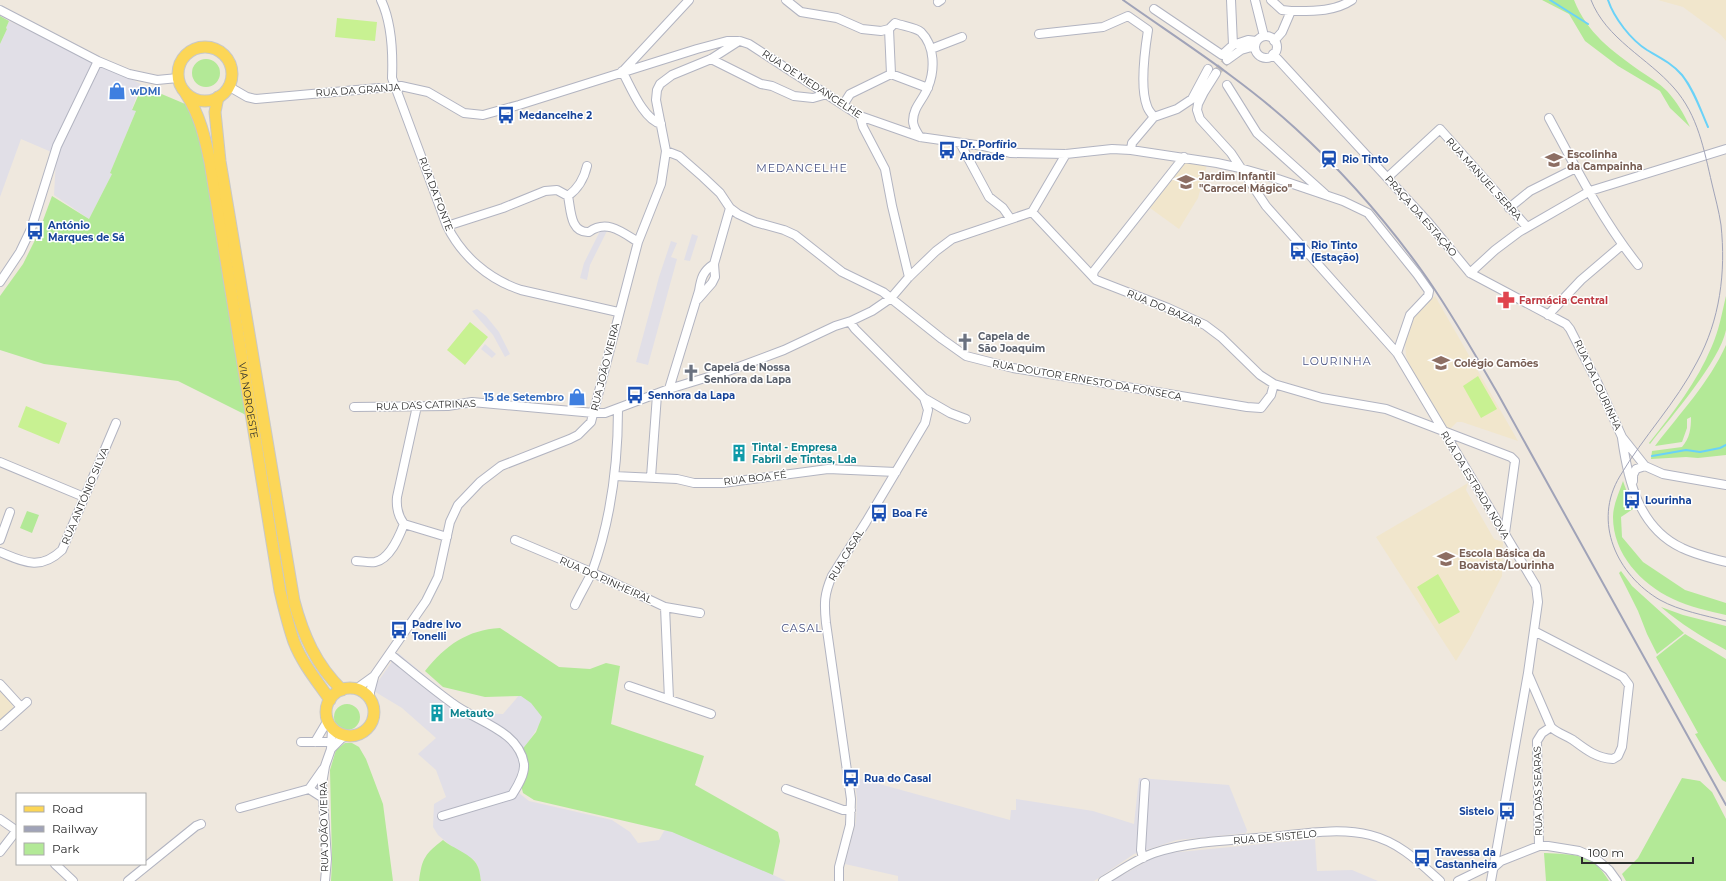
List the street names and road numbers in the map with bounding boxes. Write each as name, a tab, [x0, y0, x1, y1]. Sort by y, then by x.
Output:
street label: RUA DE MEDANCELHE	[760, 47, 865, 121]
street label: RUA DA GRANJA	[315, 80, 402, 99]
street label: RUA MANUEL SERRA	[1443, 135, 1525, 224]
street label: RUA DA FONTE	[416, 155, 456, 233]
street label: PRAÇA DA ESTAÇÃO	[1382, 173, 1460, 259]
street label: RUA DO BAZAR	[1125, 286, 1203, 330]
street label: RUA JOÃO VIEIRA	[588, 321, 622, 412]
street label: RUA DA LOURINHA	[1571, 338, 1625, 433]
street label: RUA DOUTOR ERNESTO DA FONSECA	[991, 357, 1184, 403]
street label: VIA NOROESTE	[236, 361, 262, 440]
street label: RUA DAS CATRINAS	[376, 397, 476, 413]
street label: RUA DA ESTRADA NOVA	[1438, 429, 1513, 542]
street label: RUA ANTÓNIO SILVA	[59, 445, 112, 547]
street label: RUA BOA FÉ	[723, 468, 788, 488]
street label: RUA CASAL	[825, 527, 867, 583]
street label: RUA DO PINHEIRAL	[557, 554, 655, 606]
street label: RUA DAS SEARAS	[1531, 746, 1545, 836]
street label: RUA JOÃO VIEIRA	[317, 781, 331, 872]
street label: RUA DE SISTELO	[1233, 827, 1317, 847]

